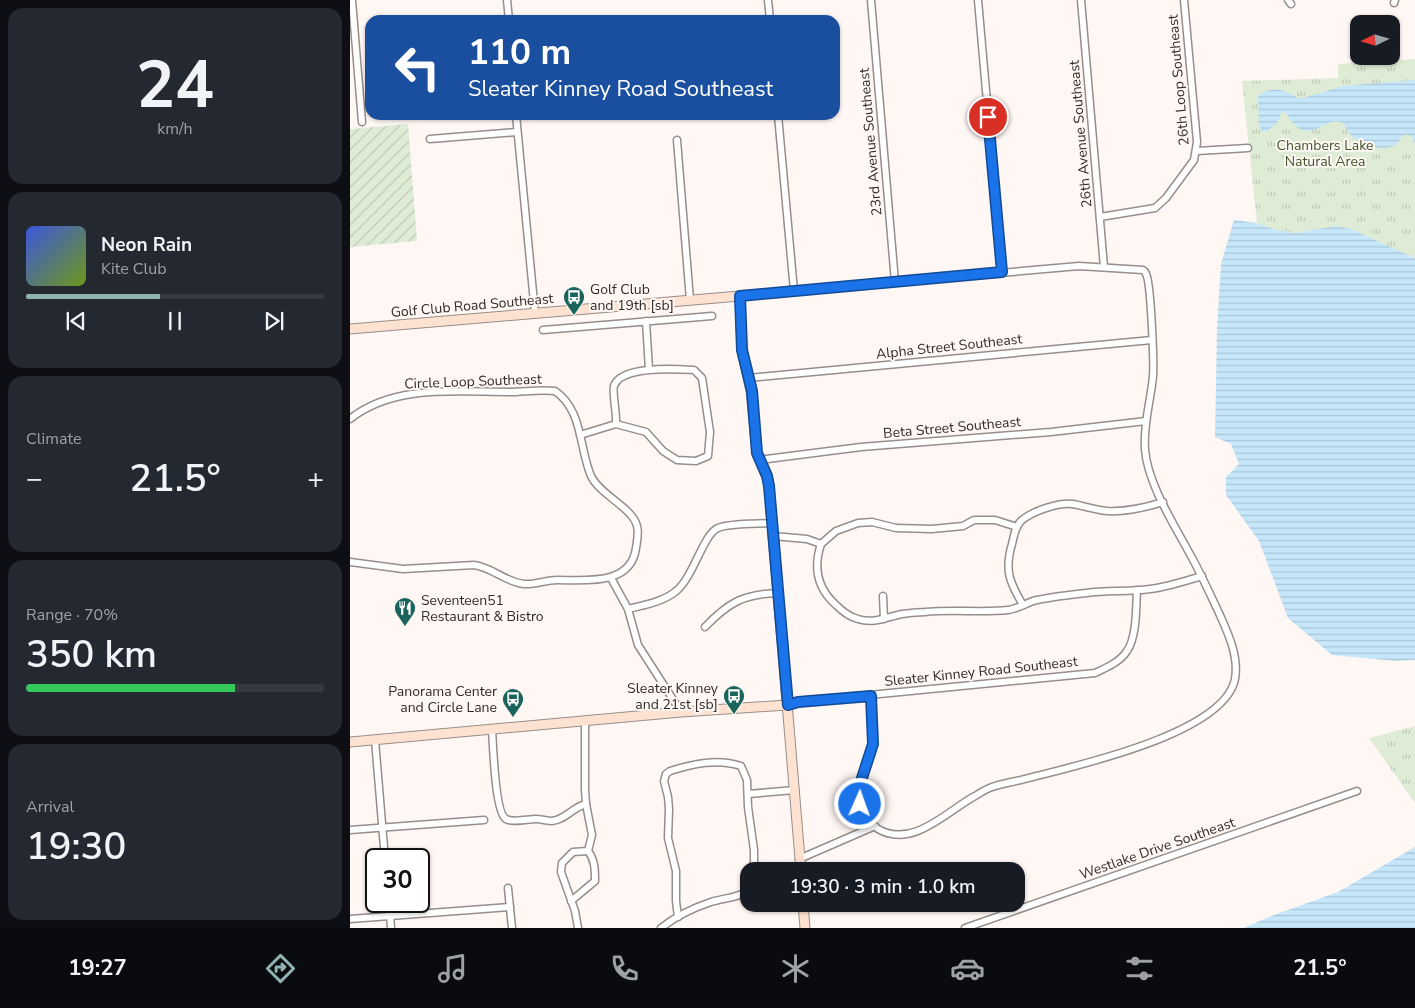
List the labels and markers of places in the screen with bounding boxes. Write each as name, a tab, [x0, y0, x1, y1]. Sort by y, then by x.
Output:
pin	[967, 96, 1009, 138]
place label: Golf Club and 19th [sb]	[590, 280, 674, 315]
bus stop icon: Golf Club and 19th [sb]	[562, 285, 586, 316]
place label: Seventeen51 Restaurant & Bistro	[421, 591, 544, 626]
restaurant icon: Seventeen51 Restaurant & Bistro	[393, 596, 417, 627]
place label: Sleater Kinney and 21st [sb]	[627, 679, 719, 714]
place label: Panorama Center and Circle Lane	[388, 682, 497, 717]
bus stop icon: Sleater Kinney and 21st [sb]	[722, 684, 746, 715]
bus stop icon: Panorama Center and Circle Lane	[501, 687, 525, 718]

